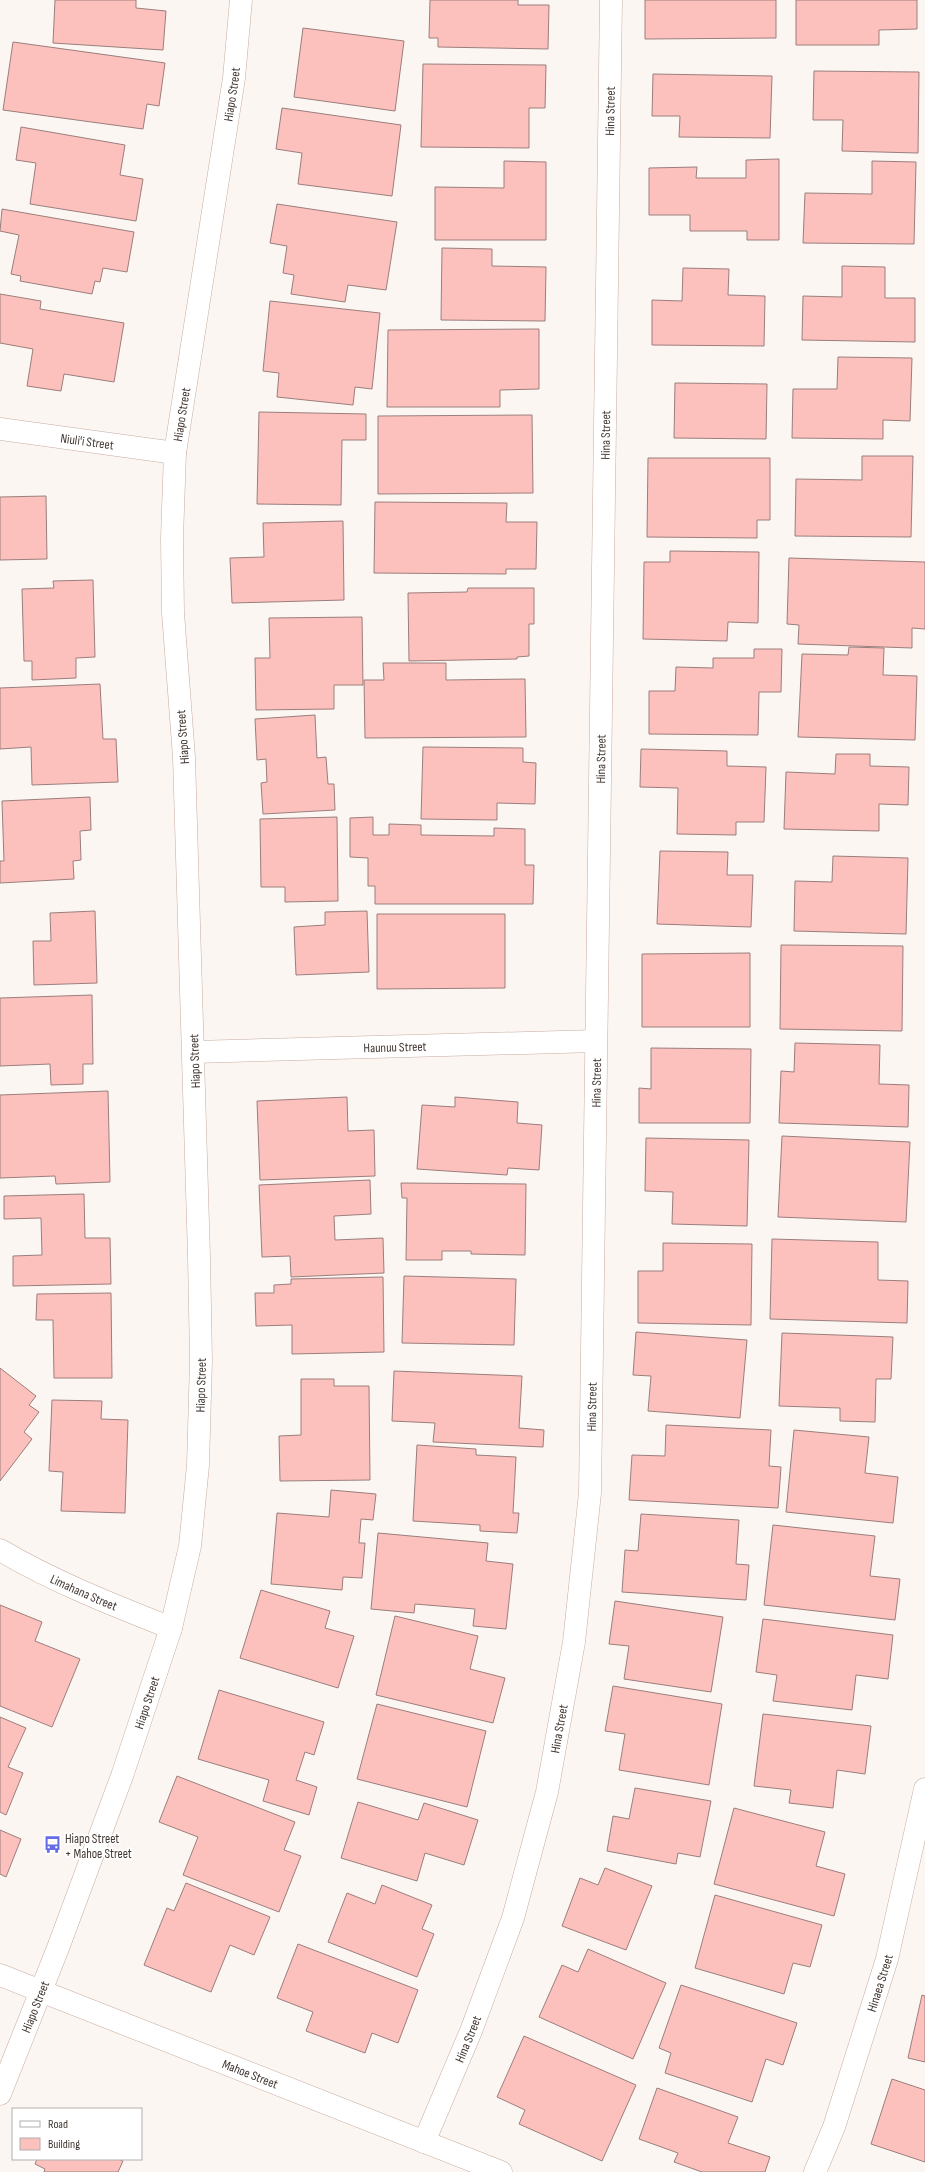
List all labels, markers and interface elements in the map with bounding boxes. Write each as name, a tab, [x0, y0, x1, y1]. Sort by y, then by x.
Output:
street label: Hiapo Street	[220, 67, 244, 123]
street label: Hina Street	[602, 86, 619, 136]
street label: Hiapo Street	[170, 386, 194, 443]
street label: Hina Street	[598, 410, 614, 460]
street label: Niuli'i Street	[59, 430, 115, 454]
street label: Hiapo Street	[173, 709, 193, 765]
street label: Hina Street	[593, 734, 610, 784]
street label: Hiapo Street	[186, 1034, 204, 1088]
street label: Haunuu Street	[363, 1039, 427, 1056]
street label: Hina Street	[588, 1058, 605, 1108]
street label: Hiapo Street	[193, 1358, 210, 1413]
street label: Hina Street	[584, 1382, 601, 1432]
street label: Limahana Street	[48, 1571, 119, 1615]
street label: Hiapo Street	[131, 1674, 163, 1731]
street label: Hina Street	[547, 1703, 572, 1754]
place label: Hiapo Street + Mahoe Street	[65, 1831, 132, 1862]
bus stop icon: Hiapo Street + Mahoe Street	[42, 1835, 62, 1855]
street label: Hinaea Street	[864, 1953, 897, 2014]
street label: Hiapo Street	[18, 1979, 53, 2035]
street label: Hina Street	[452, 2013, 485, 2065]
street label: Mahoe Street	[220, 2056, 280, 2093]
legend	[12, 2108, 142, 2160]
text: Road	[48, 2117, 68, 2132]
text: Building	[48, 2137, 80, 2152]

